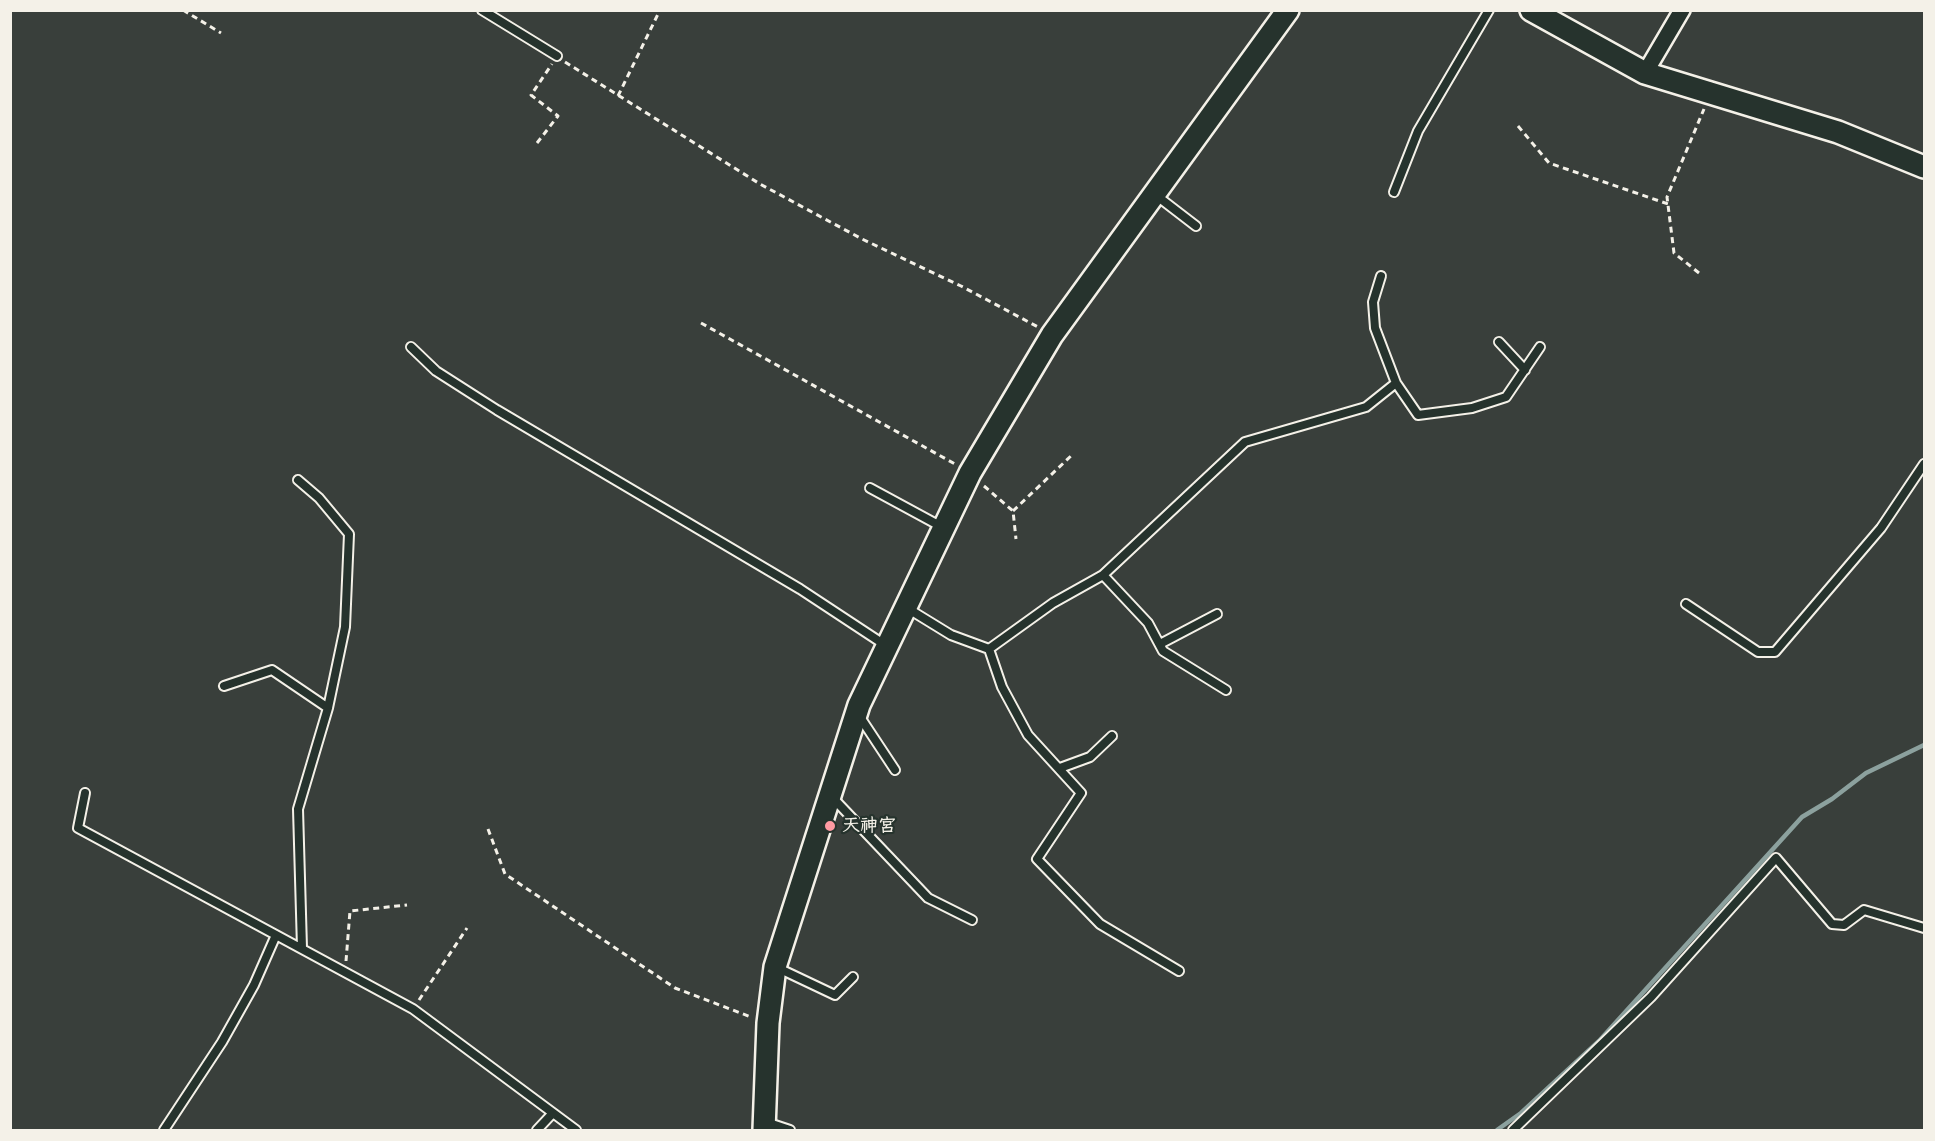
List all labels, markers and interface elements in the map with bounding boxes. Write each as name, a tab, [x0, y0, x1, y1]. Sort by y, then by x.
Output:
place label: 天神宮	[842, 815, 896, 837]
marker: 天神宮	[823, 819, 837, 833]

